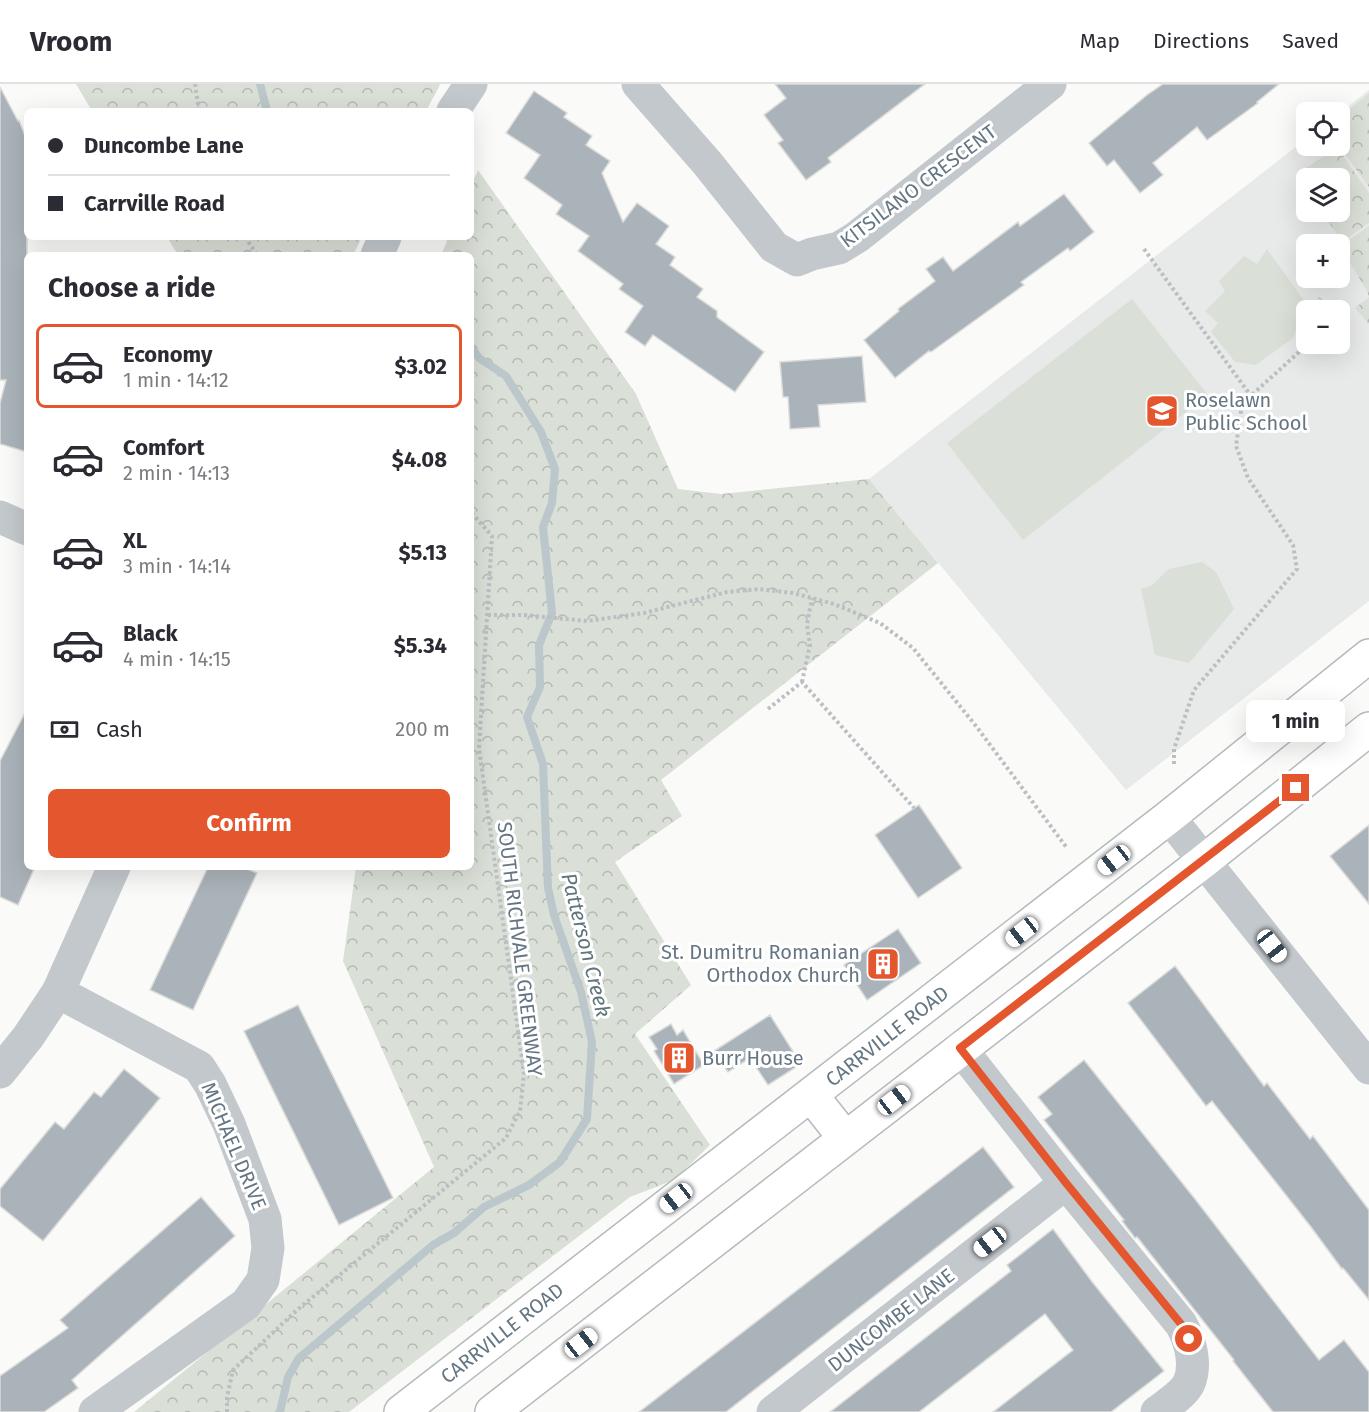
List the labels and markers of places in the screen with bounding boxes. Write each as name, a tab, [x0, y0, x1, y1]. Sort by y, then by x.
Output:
place label: Roselawn Public School	[1185, 388, 1307, 435]
school or university icon: Roselawn Public School	[1144, 393, 1180, 429]
place label: St. Dumitru Romanian Orthodox Church	[661, 940, 860, 987]
building icon: St. Dumitru Romanian Orthodox Church	[865, 946, 901, 982]
building icon: Burr House	[661, 1040, 697, 1076]
place label: Burr House	[702, 1046, 804, 1070]

